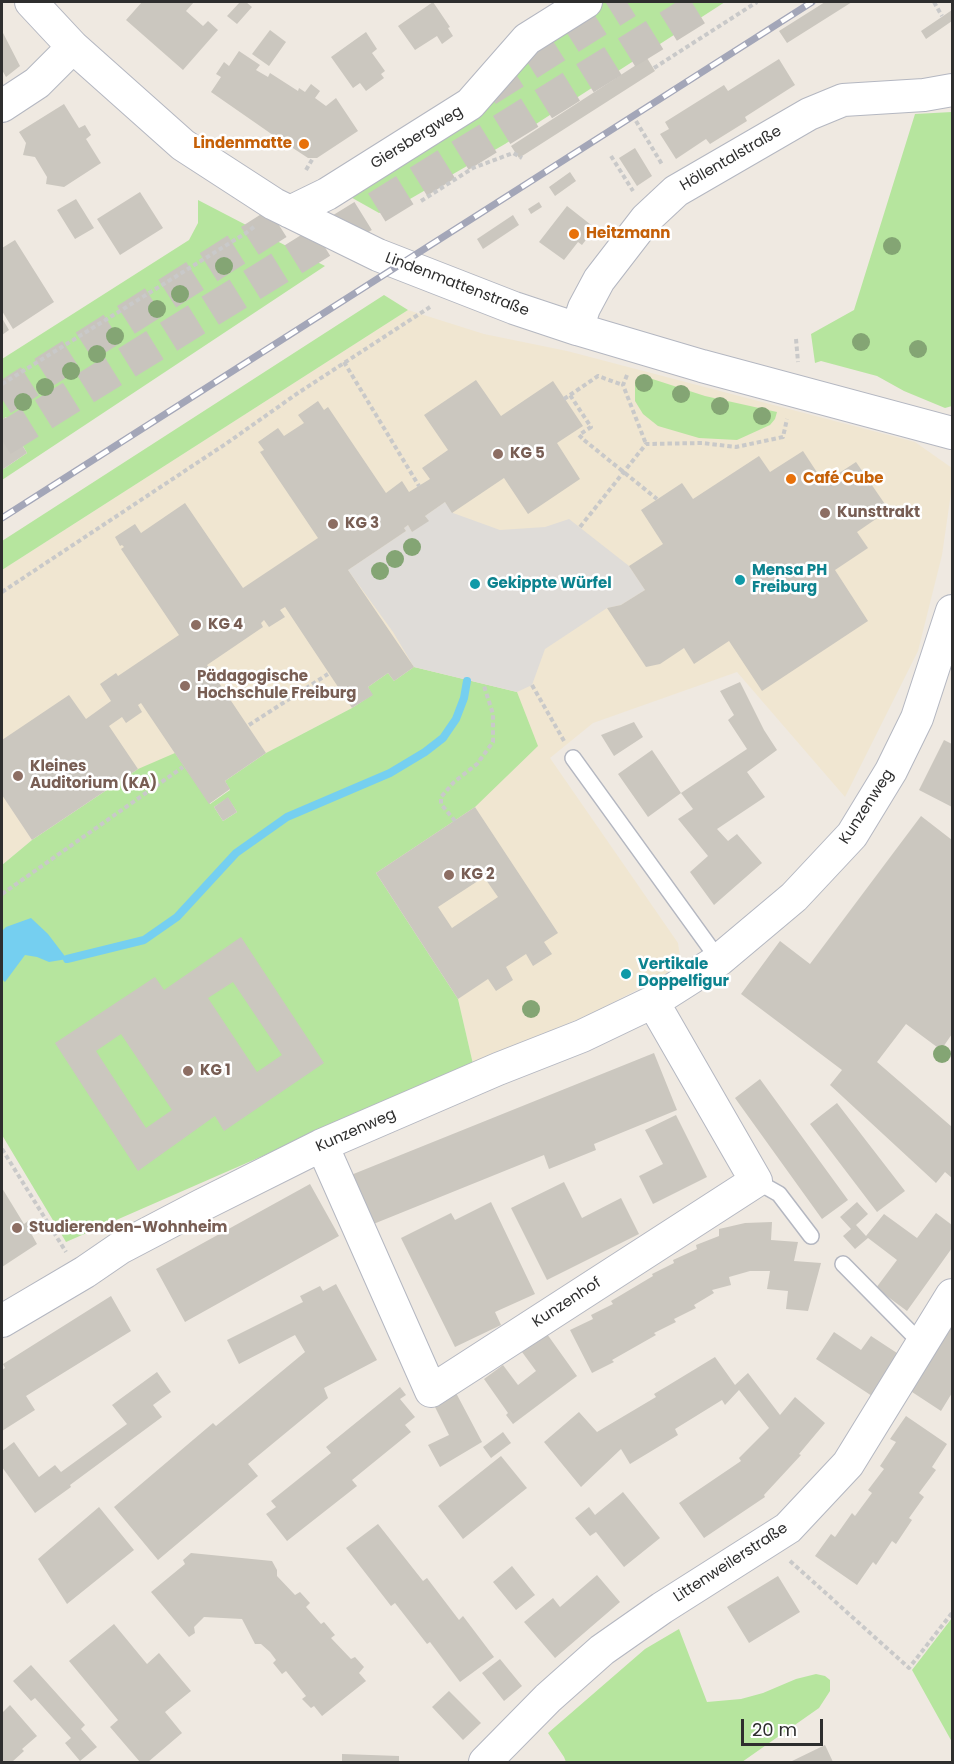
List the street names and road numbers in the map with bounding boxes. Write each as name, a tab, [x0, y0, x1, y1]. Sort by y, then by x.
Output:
street label: Giersbergweg	[368, 103, 466, 173]
street label: Höllentalstraße	[677, 123, 785, 195]
street label: Lindenmattenstraße	[382, 249, 532, 321]
street label: Kunzenweg	[836, 766, 898, 848]
street label: Kunzenweg	[313, 1105, 399, 1157]
street label: Kunzenhof	[529, 1274, 605, 1332]
street label: Littenweilerstraße	[671, 1519, 791, 1607]

